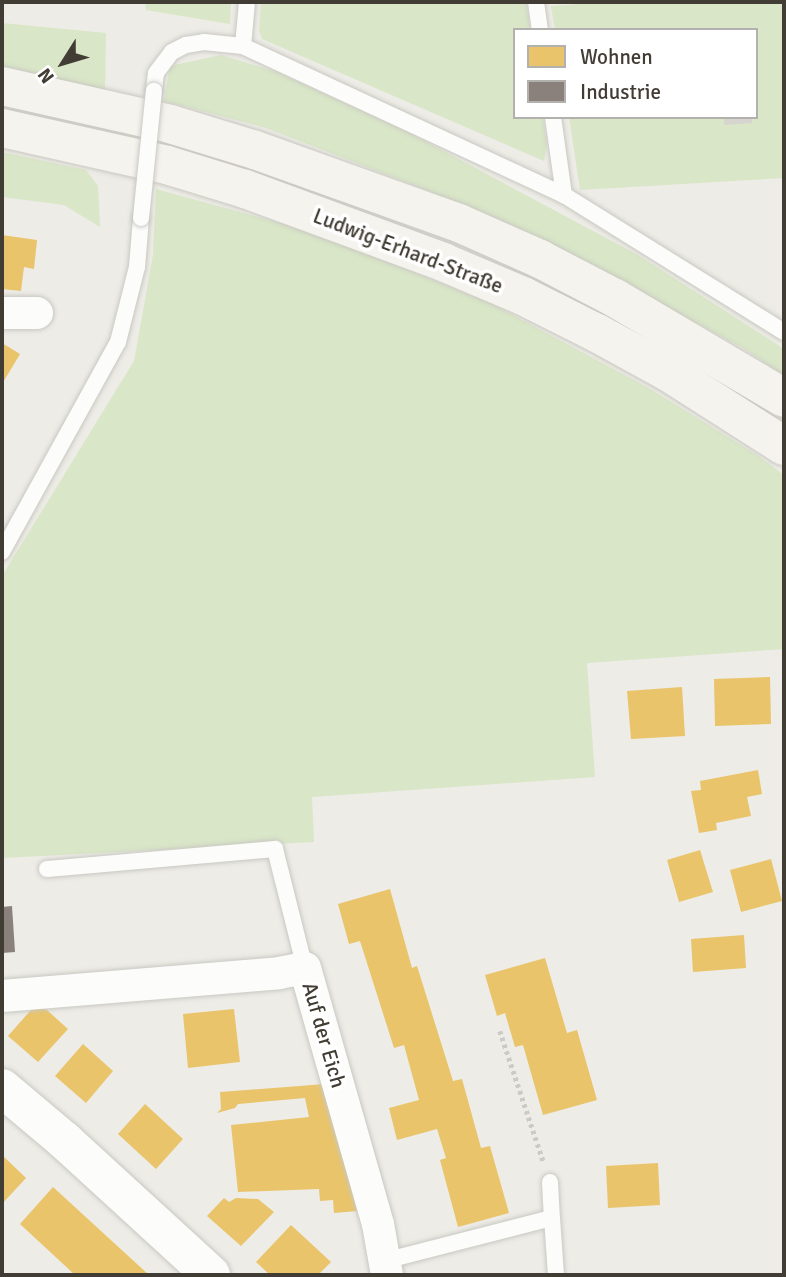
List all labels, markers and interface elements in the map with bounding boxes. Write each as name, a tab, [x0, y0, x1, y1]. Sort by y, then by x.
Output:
north arrow	[28, 28, 98, 98]
legend	[513, 28, 758, 119]
text: Wohnen	[580, 44, 653, 70]
text: N	[33, 63, 60, 88]
text: Industrie	[580, 79, 661, 105]
street label: Ludwig-Erhard-Straße	[310, 203, 506, 299]
street label: Auf der Eich	[297, 979, 351, 1091]

